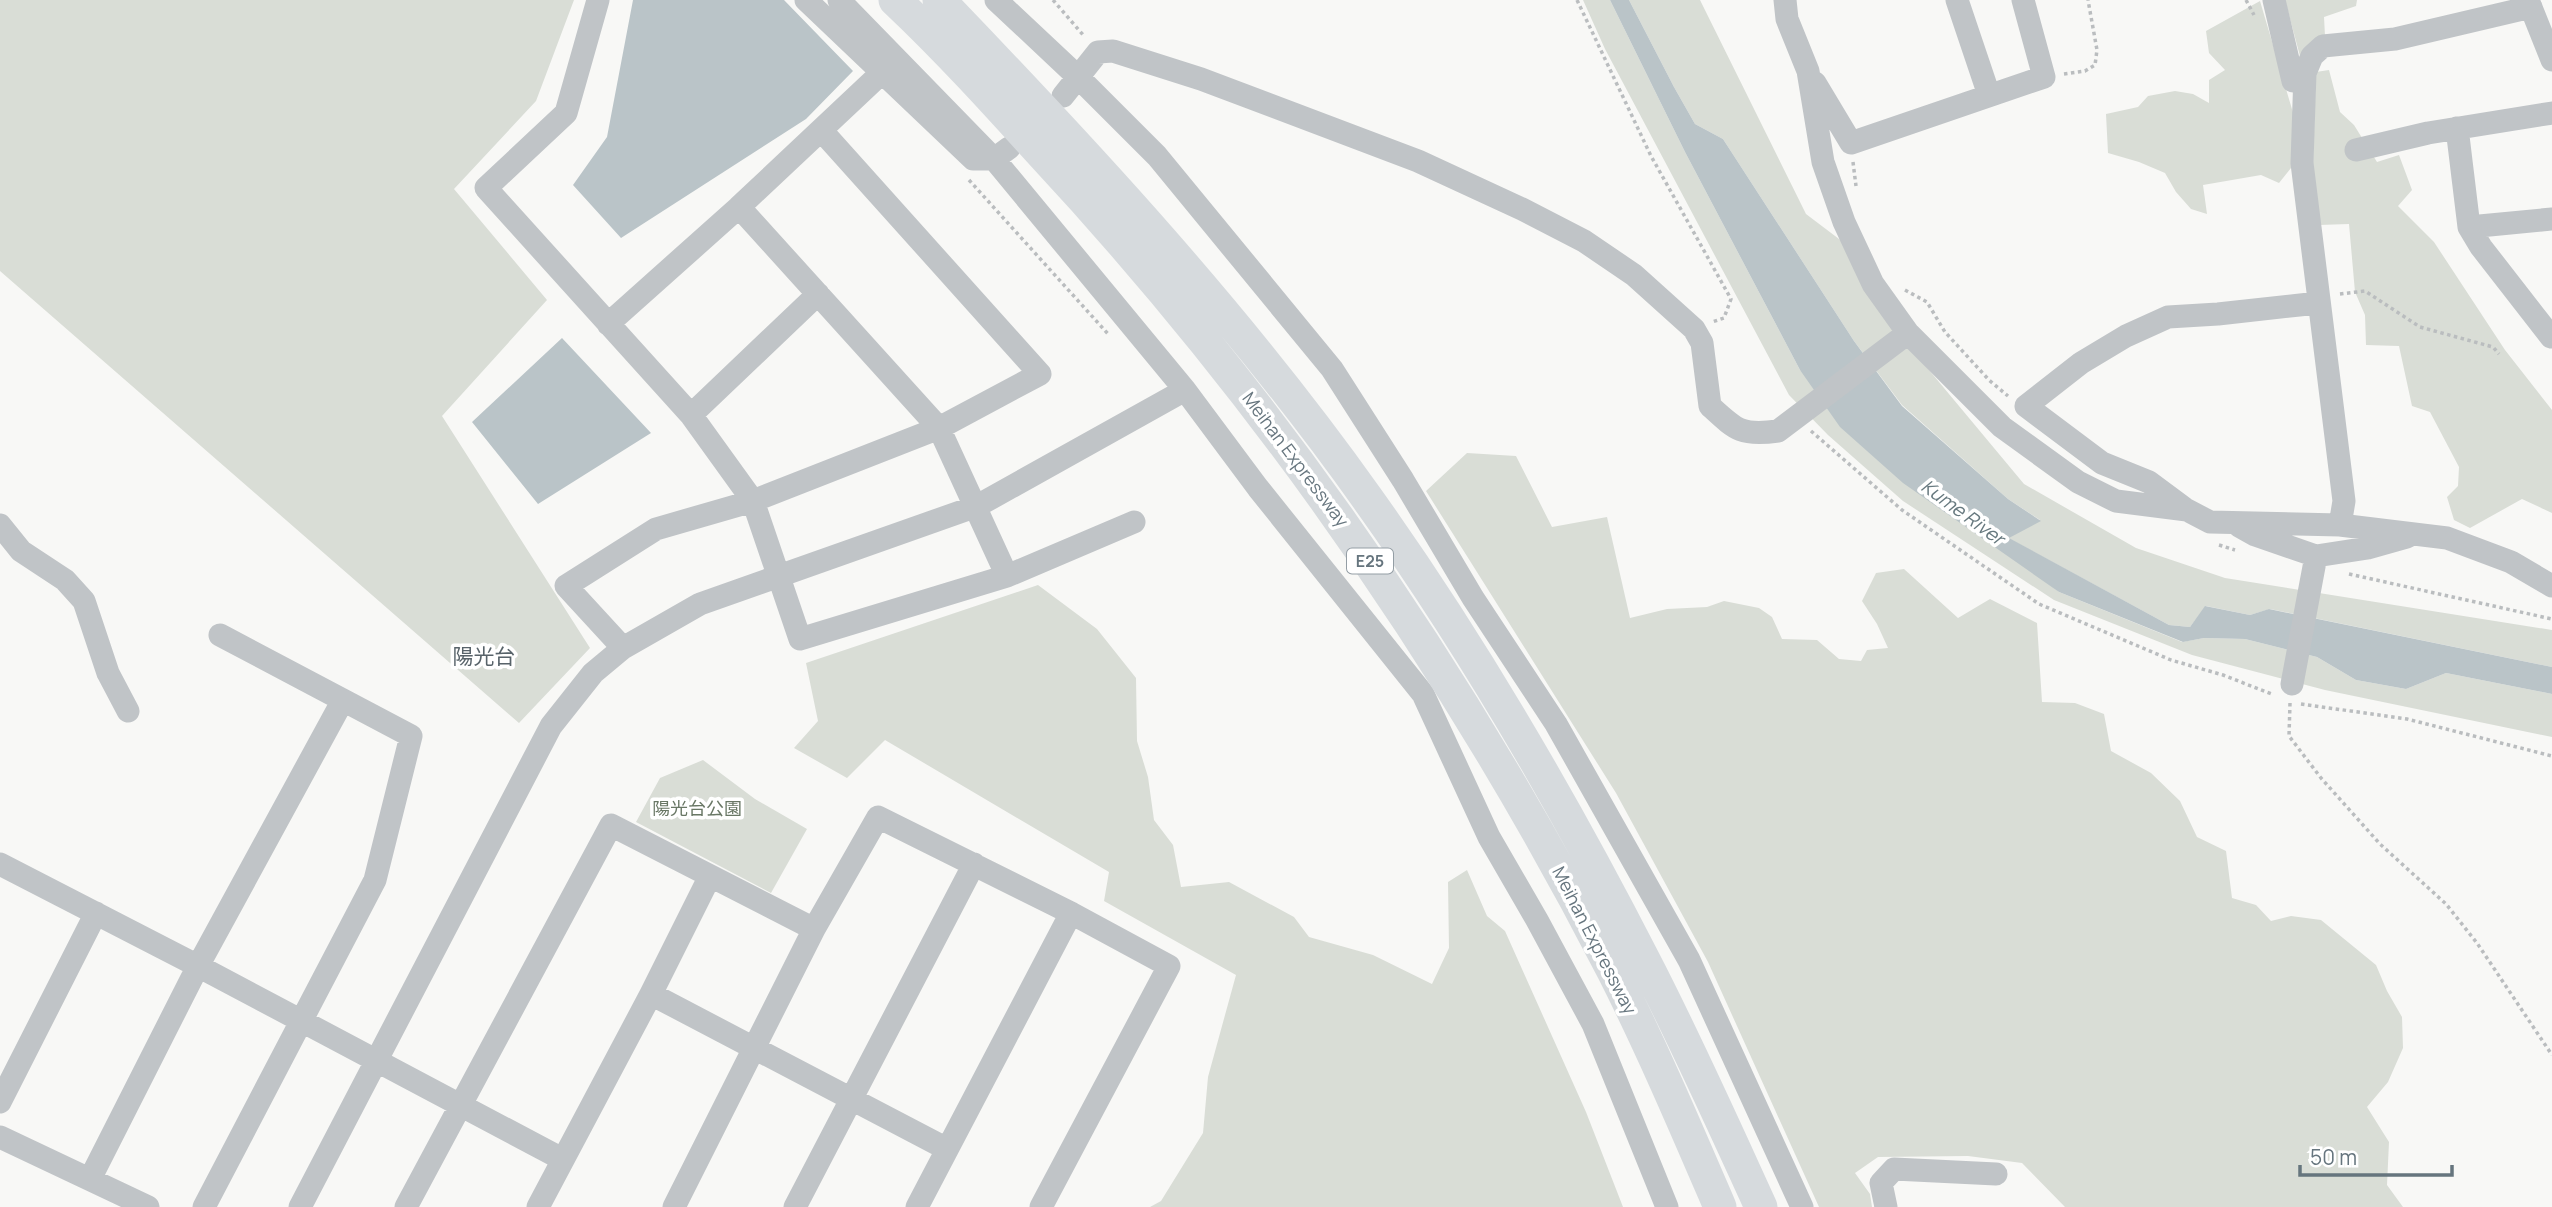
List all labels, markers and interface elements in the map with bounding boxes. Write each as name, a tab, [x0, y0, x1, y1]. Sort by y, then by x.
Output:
street label: Meihan Expressway	[1237, 387, 1355, 532]
water label: Kume River	[1916, 473, 2011, 552]
road number: E25	[1347, 548, 1393, 574]
district label: 陽光台	[453, 642, 516, 670]
park label: 陽光台公園	[652, 796, 742, 820]
street label: Meihan Expressway	[1547, 862, 1643, 1018]
scale bar	[2300, 1134, 2452, 1178]
text: 50 m	[2310, 1143, 2357, 1171]

